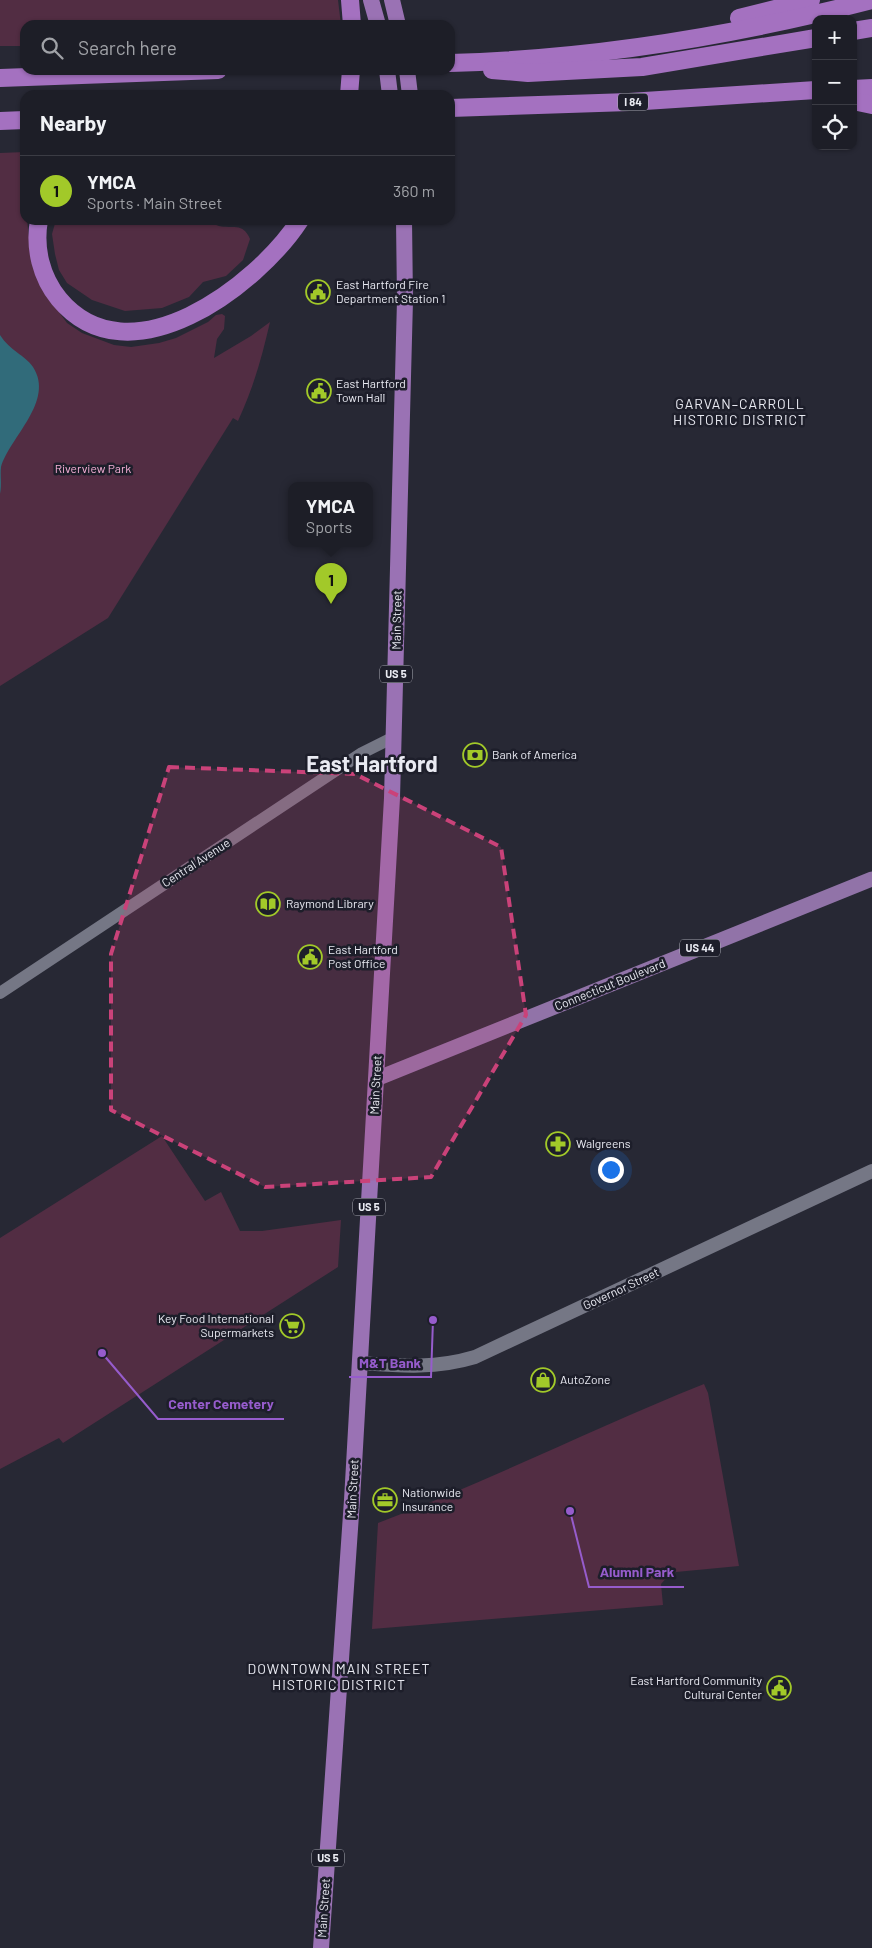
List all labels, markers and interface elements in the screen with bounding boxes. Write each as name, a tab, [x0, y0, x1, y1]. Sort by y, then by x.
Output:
map controls	[812, 15, 857, 150]
button: +	[812, 15, 857, 60]
search box	[20, 20, 455, 75]
icon: search	[38, 34, 66, 62]
text: Search here	[78, 36, 177, 59]
button: −	[812, 60, 857, 105]
road number: I 84	[618, 94, 648, 110]
button: locate	[812, 105, 857, 150]
text: Nearby	[40, 110, 106, 135]
text: YMCA	[87, 170, 136, 193]
text: 1	[53, 181, 59, 200]
text: 360 m	[393, 181, 435, 200]
text: Sports · Main Street	[87, 193, 222, 212]
place label: East Hartford Fire Department Station 1	[336, 277, 445, 305]
public building icon: East Hartford Fire Department Station 1	[305, 279, 331, 305]
place label: East Hartford Town Hall	[336, 376, 406, 404]
public building icon: East Hartford Town Hall	[306, 378, 332, 404]
district label: GARVAN–CARROLL HISTORIC DISTRICT	[673, 395, 807, 428]
park label: Riverview Park	[55, 461, 131, 475]
popup	[288, 482, 373, 547]
text: YMCA	[306, 494, 355, 517]
text: Sports	[306, 517, 352, 536]
pin: 1	[315, 563, 347, 604]
street label: Main Street	[388, 590, 404, 650]
road number: US 5	[380, 666, 412, 682]
bank icon: Bank of America	[462, 742, 488, 768]
place label: Bank of America	[492, 747, 577, 761]
district label: East Hartford	[306, 750, 438, 776]
street label: Central Avenue	[159, 835, 232, 889]
library icon: Raymond Library	[255, 891, 281, 917]
place label: Raymond Library	[286, 896, 374, 910]
road number: US 44	[680, 940, 720, 956]
place label: East Hartford Post Office	[328, 942, 398, 970]
public building icon: East Hartford Post Office	[297, 944, 323, 970]
street label: Connecticut Boulevard	[552, 955, 667, 1013]
street label: Main Street	[366, 1055, 384, 1115]
pharmacy icon: Walgreens	[545, 1131, 571, 1157]
place label: Walgreens	[576, 1136, 631, 1150]
your location	[598, 1157, 624, 1183]
road number: US 5	[353, 1198, 385, 1216]
street label: Governor Street	[580, 1264, 661, 1312]
place label: Key Food International Supermarkets	[158, 1311, 274, 1339]
supermarket icon: Key Food International Supermarkets	[279, 1313, 305, 1339]
callout: M&T Bank	[349, 1348, 431, 1377]
text: M&T Bank	[359, 1354, 422, 1371]
shop icon: AutoZone	[530, 1367, 556, 1393]
place label: AutoZone	[560, 1372, 610, 1386]
callout: Center Cemetery	[158, 1390, 284, 1419]
text: Center Cemetery	[168, 1395, 274, 1412]
street label: Main Street	[343, 1459, 361, 1519]
place label: Nationwide Insurance	[402, 1485, 461, 1513]
office icon: Nationwide Insurance	[372, 1487, 398, 1513]
callout: Alumni Park	[589, 1558, 684, 1587]
text: Alumni Park	[600, 1563, 675, 1580]
district label: DOWNTOWN MAIN STREET HISTORIC DISTRICT	[248, 1660, 430, 1693]
place label: East Hartford Community Cultural Center	[630, 1673, 763, 1701]
public building icon: East Hartford Community Cultural Center	[766, 1675, 792, 1701]
road number: US 5	[312, 1850, 344, 1866]
street label: Main Street	[314, 1878, 332, 1938]

